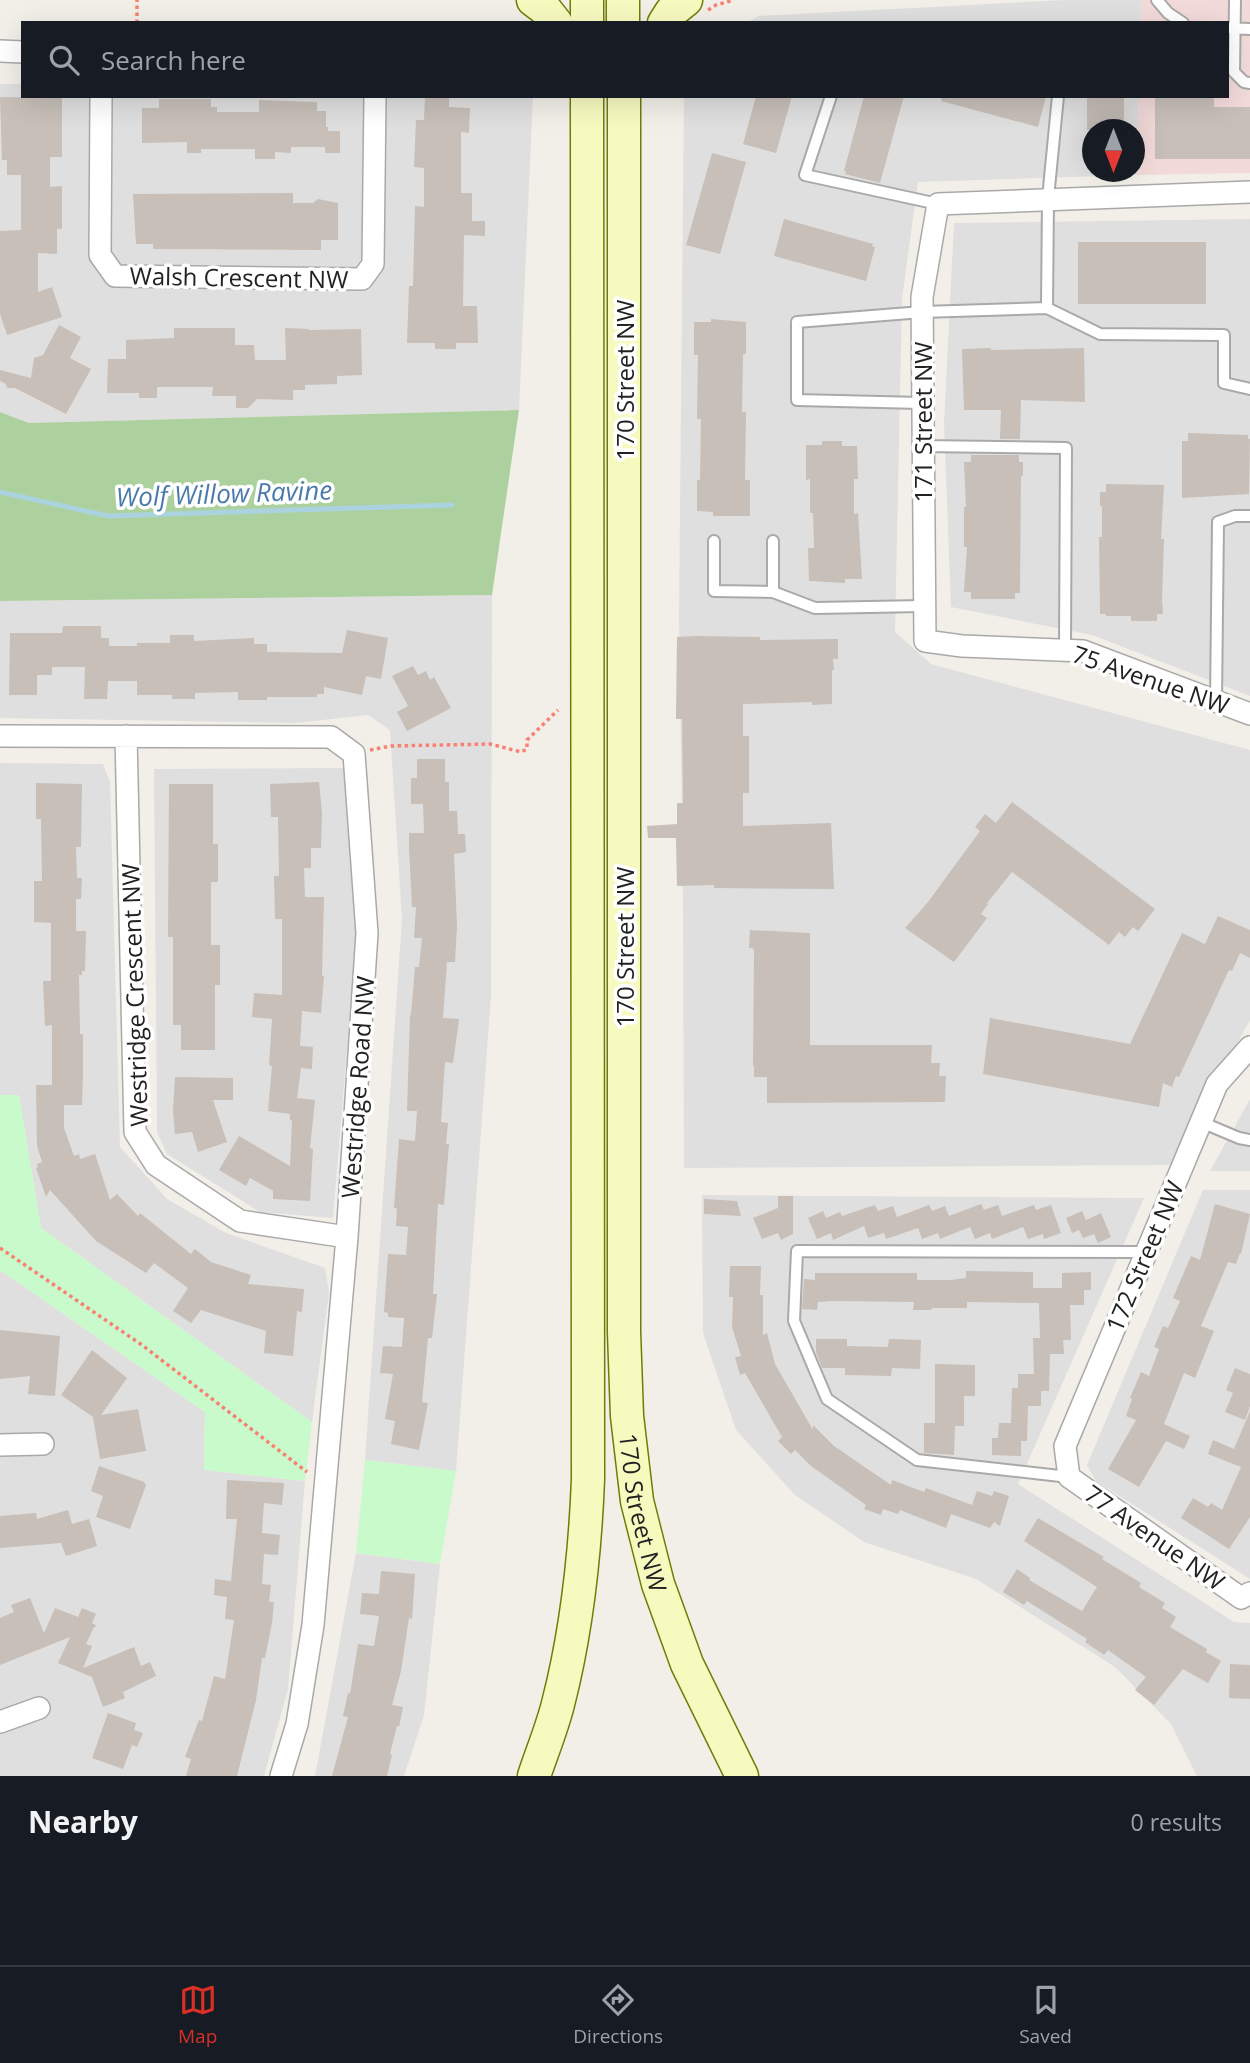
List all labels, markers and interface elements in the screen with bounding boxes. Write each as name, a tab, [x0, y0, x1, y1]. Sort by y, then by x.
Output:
search box	[21, 21, 1229, 98]
icon: search	[45, 41, 83, 79]
text: Search here	[101, 42, 246, 78]
north arrow	[1082, 119, 1145, 182]
street label: Walsh Crescent NW	[129, 259, 349, 295]
street label: 170 Street NW	[608, 300, 641, 460]
street label: 171 Street NW	[906, 342, 939, 502]
water label: Wolf Willow Ravine	[115, 471, 333, 515]
street label: 75 Avenue NW	[1068, 637, 1234, 721]
street label: Westridge Crescent NW	[113, 863, 155, 1127]
street label: 170 Street NW	[608, 867, 641, 1027]
street label: Westridge Road NW	[333, 975, 381, 1199]
street label: 172 Street NW	[1097, 1175, 1191, 1337]
street label: 170 Street NW	[613, 1431, 676, 1595]
street label: 77 Avenue NW	[1078, 1477, 1232, 1597]
text: Nearby	[28, 1801, 138, 1842]
text: 0 results	[1131, 1806, 1222, 1838]
tab: Map	[178, 1981, 217, 2049]
tab: Directions	[573, 1981, 663, 2049]
tab: Saved	[1019, 1981, 1072, 2049]

